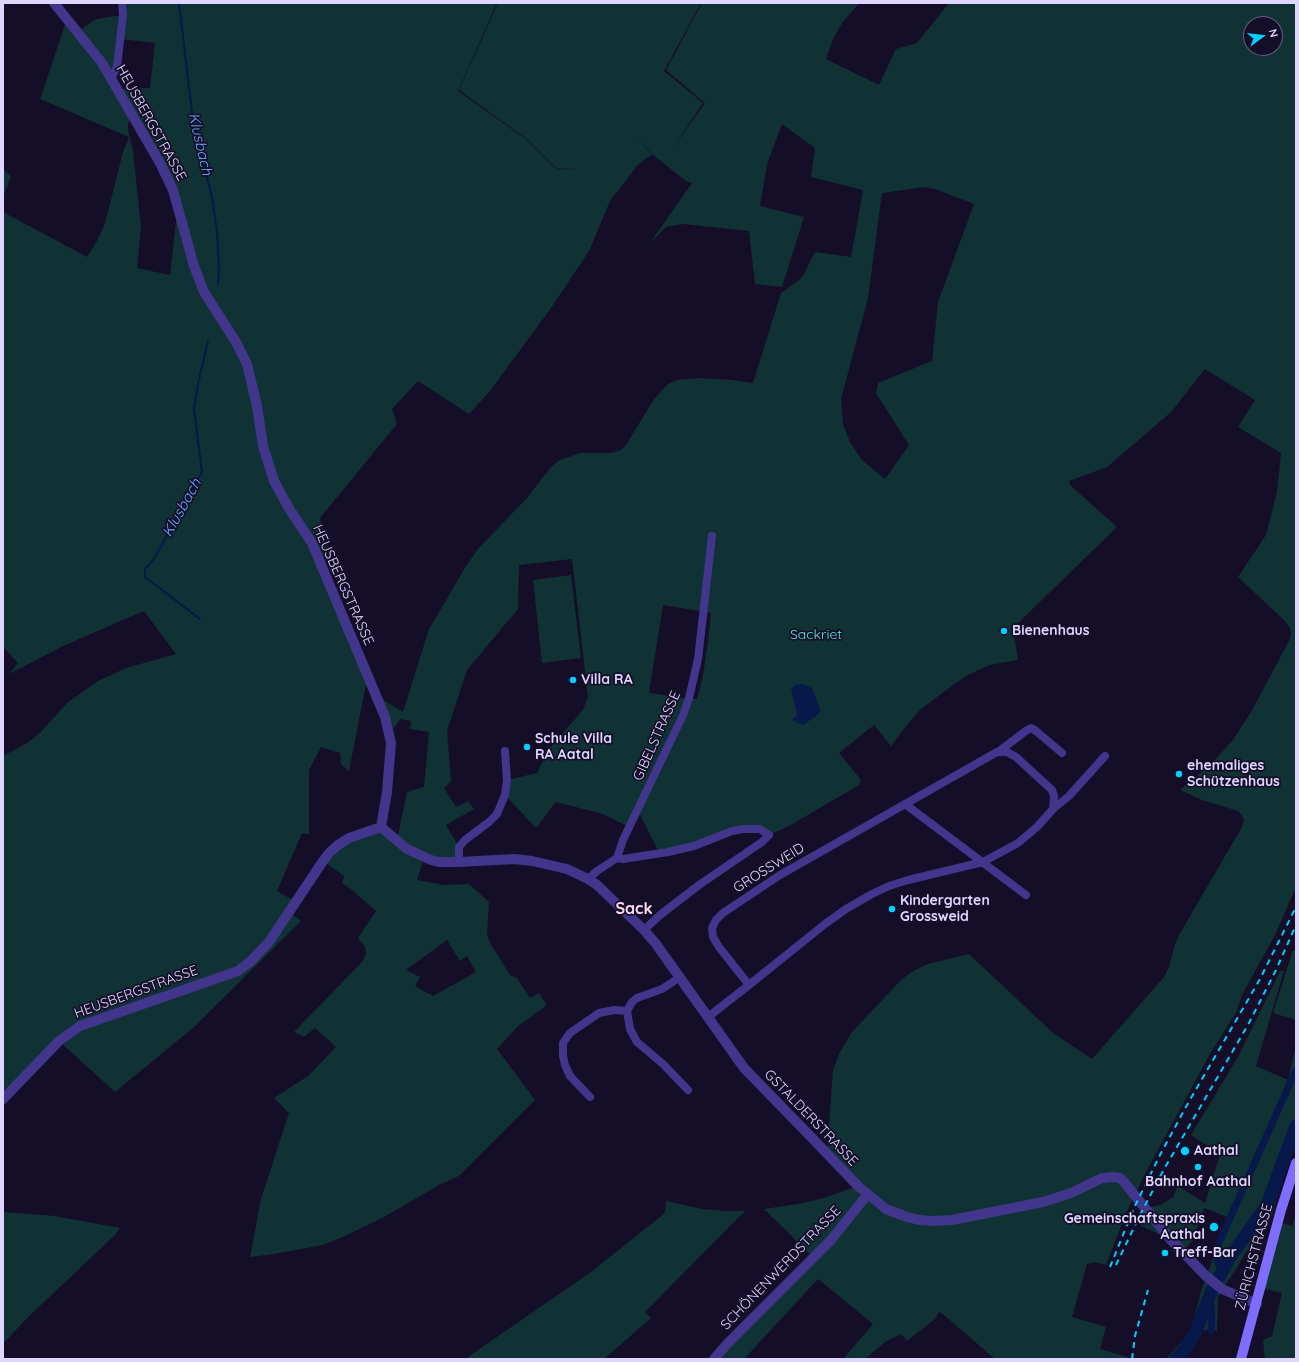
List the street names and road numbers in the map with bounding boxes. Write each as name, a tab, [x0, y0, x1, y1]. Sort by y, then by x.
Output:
street label: HEUSBERGSTRASSE	[112, 62, 190, 184]
street label: HEUSBERGSTRASSE	[309, 522, 377, 648]
street label: GIBELSTRASSE	[630, 689, 684, 783]
street label: GROSSWEID	[730, 840, 808, 896]
street label: HEUSBERGSTRASSE	[72, 962, 200, 1022]
street label: GSTALDERSTRASSE	[761, 1066, 861, 1170]
street label: ZÜRICHSTRASSE	[1232, 1202, 1276, 1312]
street label: SCHÖNENWERDSTRASSE	[717, 1203, 845, 1333]

